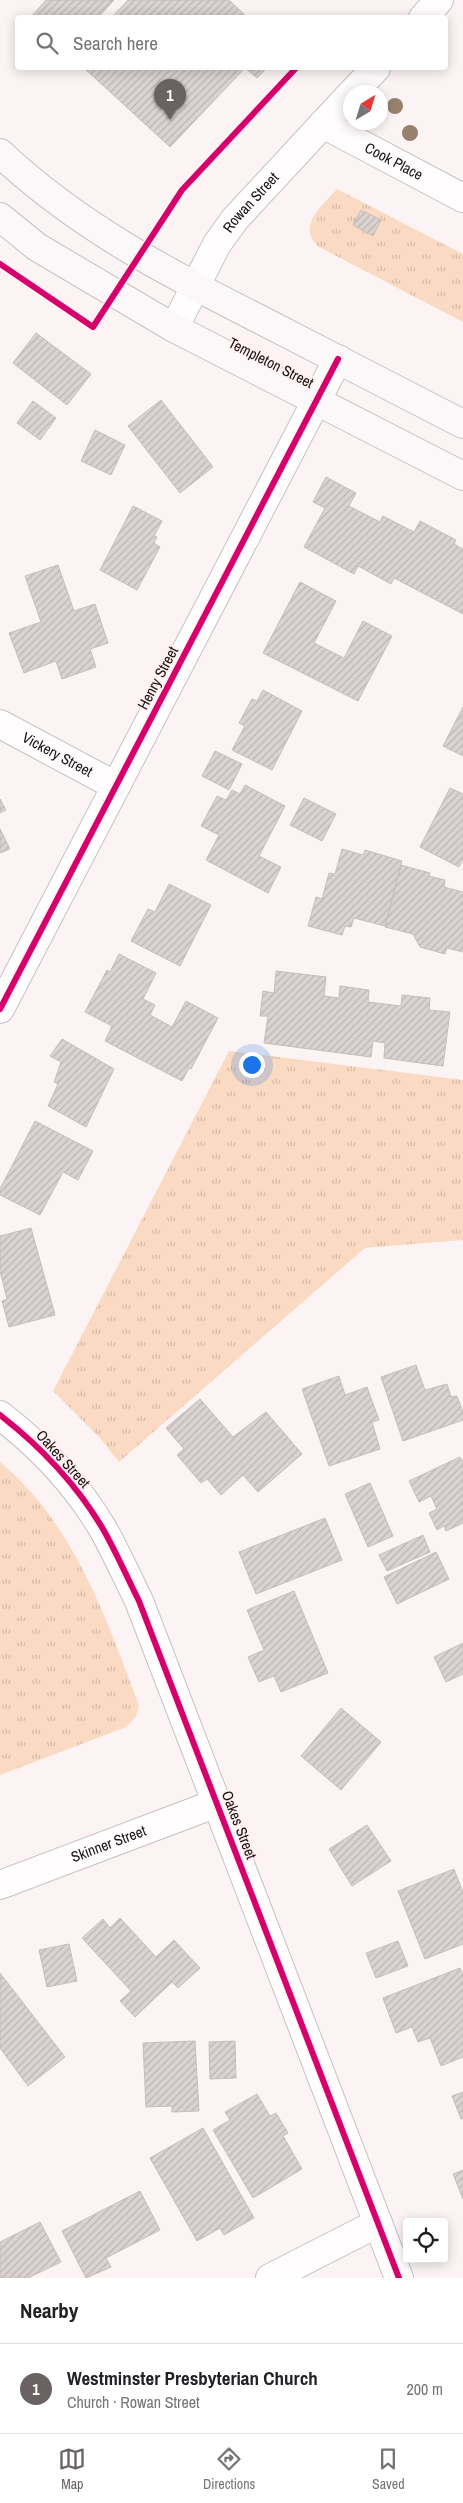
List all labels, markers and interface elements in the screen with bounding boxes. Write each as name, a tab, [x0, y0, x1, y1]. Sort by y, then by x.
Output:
search box	[15, 15, 448, 70]
icon: search	[33, 29, 61, 57]
text: Search here	[73, 30, 158, 56]
pin: 1	[154, 79, 186, 120]
north arrow	[343, 85, 388, 130]
street label: Cook Place	[361, 137, 427, 185]
street label: Rowan Street	[218, 167, 284, 237]
street label: Templeton Street	[225, 332, 318, 393]
street label: Henry Street	[132, 642, 183, 713]
street label: Vickery Street	[19, 727, 97, 782]
your location	[239, 1052, 265, 1078]
street label: Oakes Street	[32, 1425, 96, 1493]
street label: Oakes Street	[217, 1788, 262, 1863]
street label: Skinner Street	[68, 1820, 149, 1867]
map controls	[403, 2218, 448, 2263]
button: locate	[403, 2218, 448, 2263]
text: Nearby	[20, 2296, 78, 2325]
text: Westminster Presbyterian Church	[67, 2365, 318, 2391]
text: 1	[32, 2378, 40, 2400]
text: 200 m	[407, 2378, 443, 2400]
text: Church · Rowan Street	[67, 2391, 200, 2413]
tab: Map	[58, 2445, 86, 2493]
tab: Directions	[203, 2445, 255, 2493]
tab: Saved	[372, 2445, 405, 2493]

